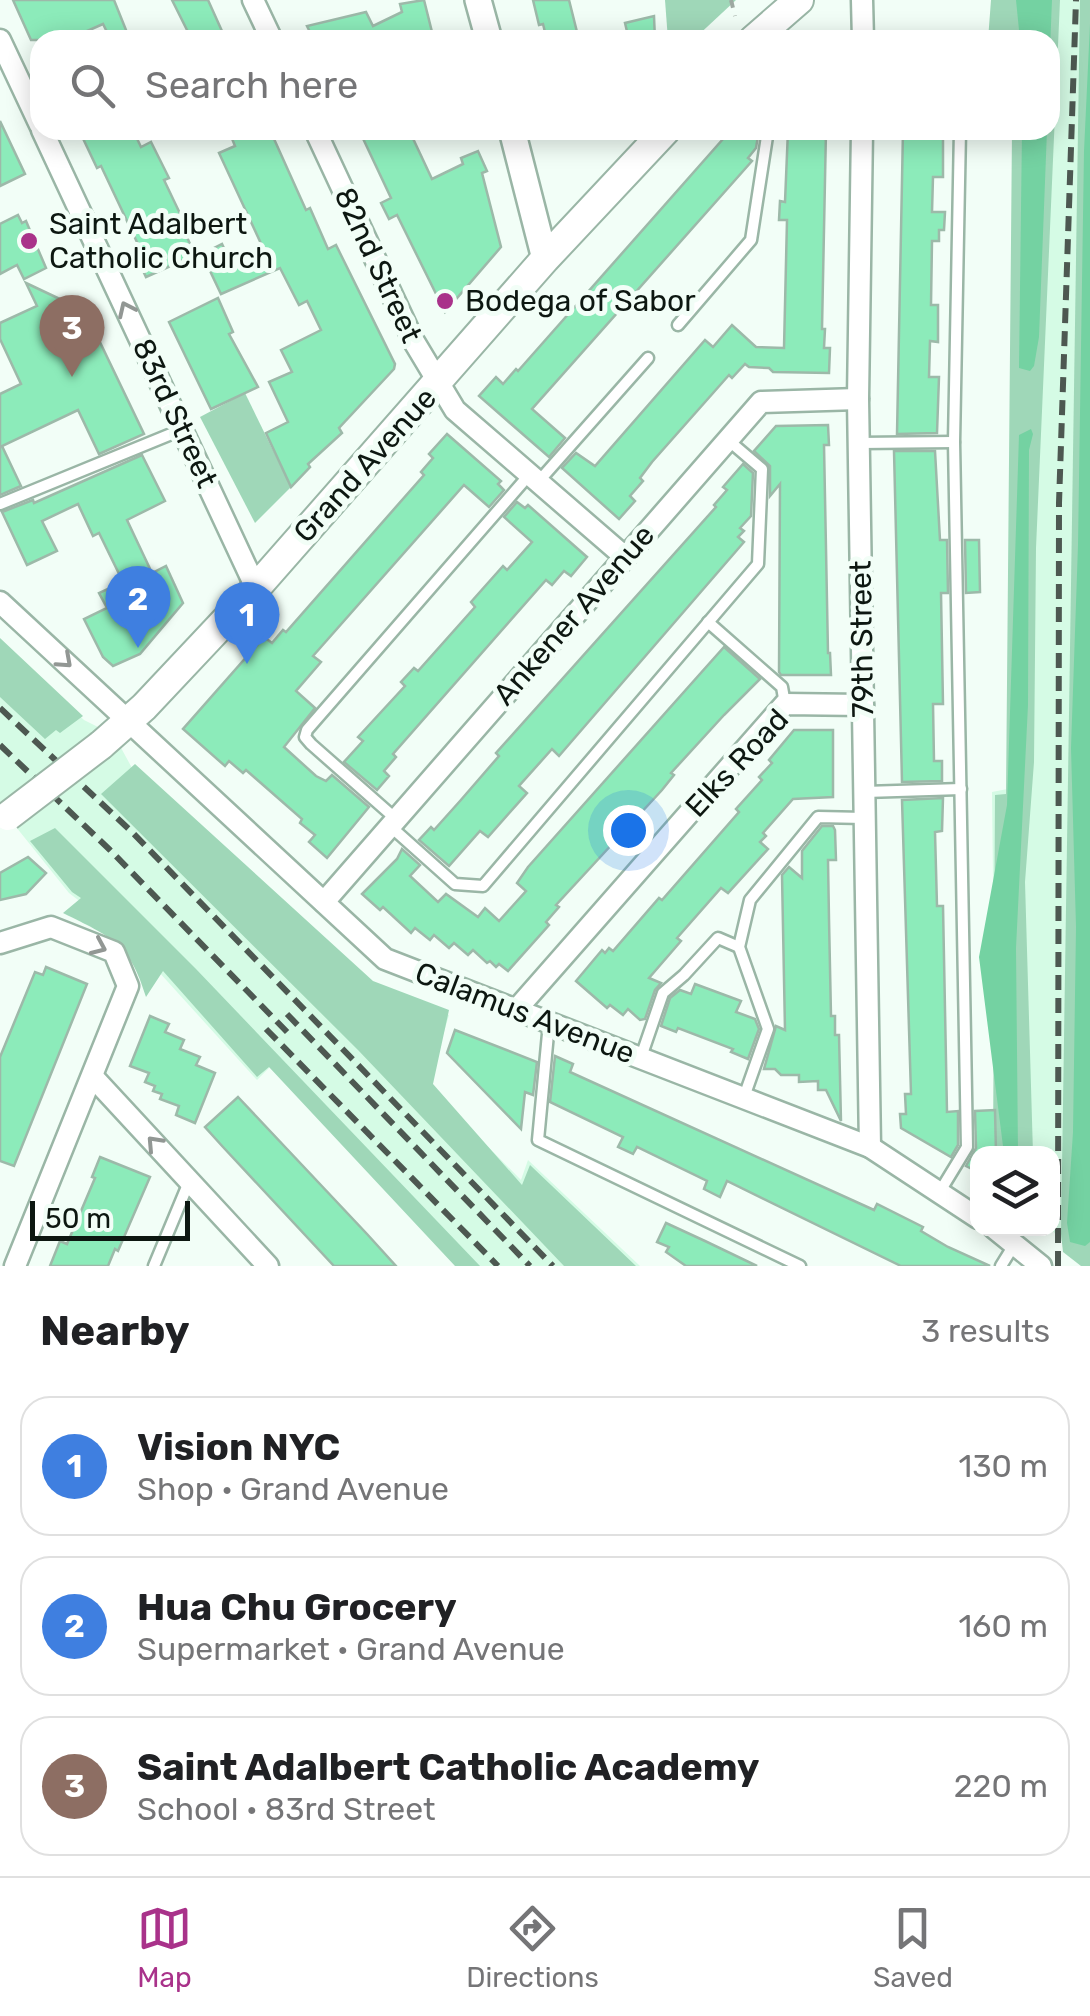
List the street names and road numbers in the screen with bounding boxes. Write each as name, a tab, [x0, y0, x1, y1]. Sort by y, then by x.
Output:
street label: 82nd Street	[326, 182, 430, 348]
street label: 83rd Street	[125, 333, 225, 493]
street label: Grand Avenue	[286, 380, 444, 550]
street label: Ankener Avenue	[486, 517, 662, 713]
street label: 79th Street	[843, 560, 881, 718]
street label: Elks Road	[678, 702, 796, 824]
street label: Calamus Avenue	[410, 955, 640, 1071]

